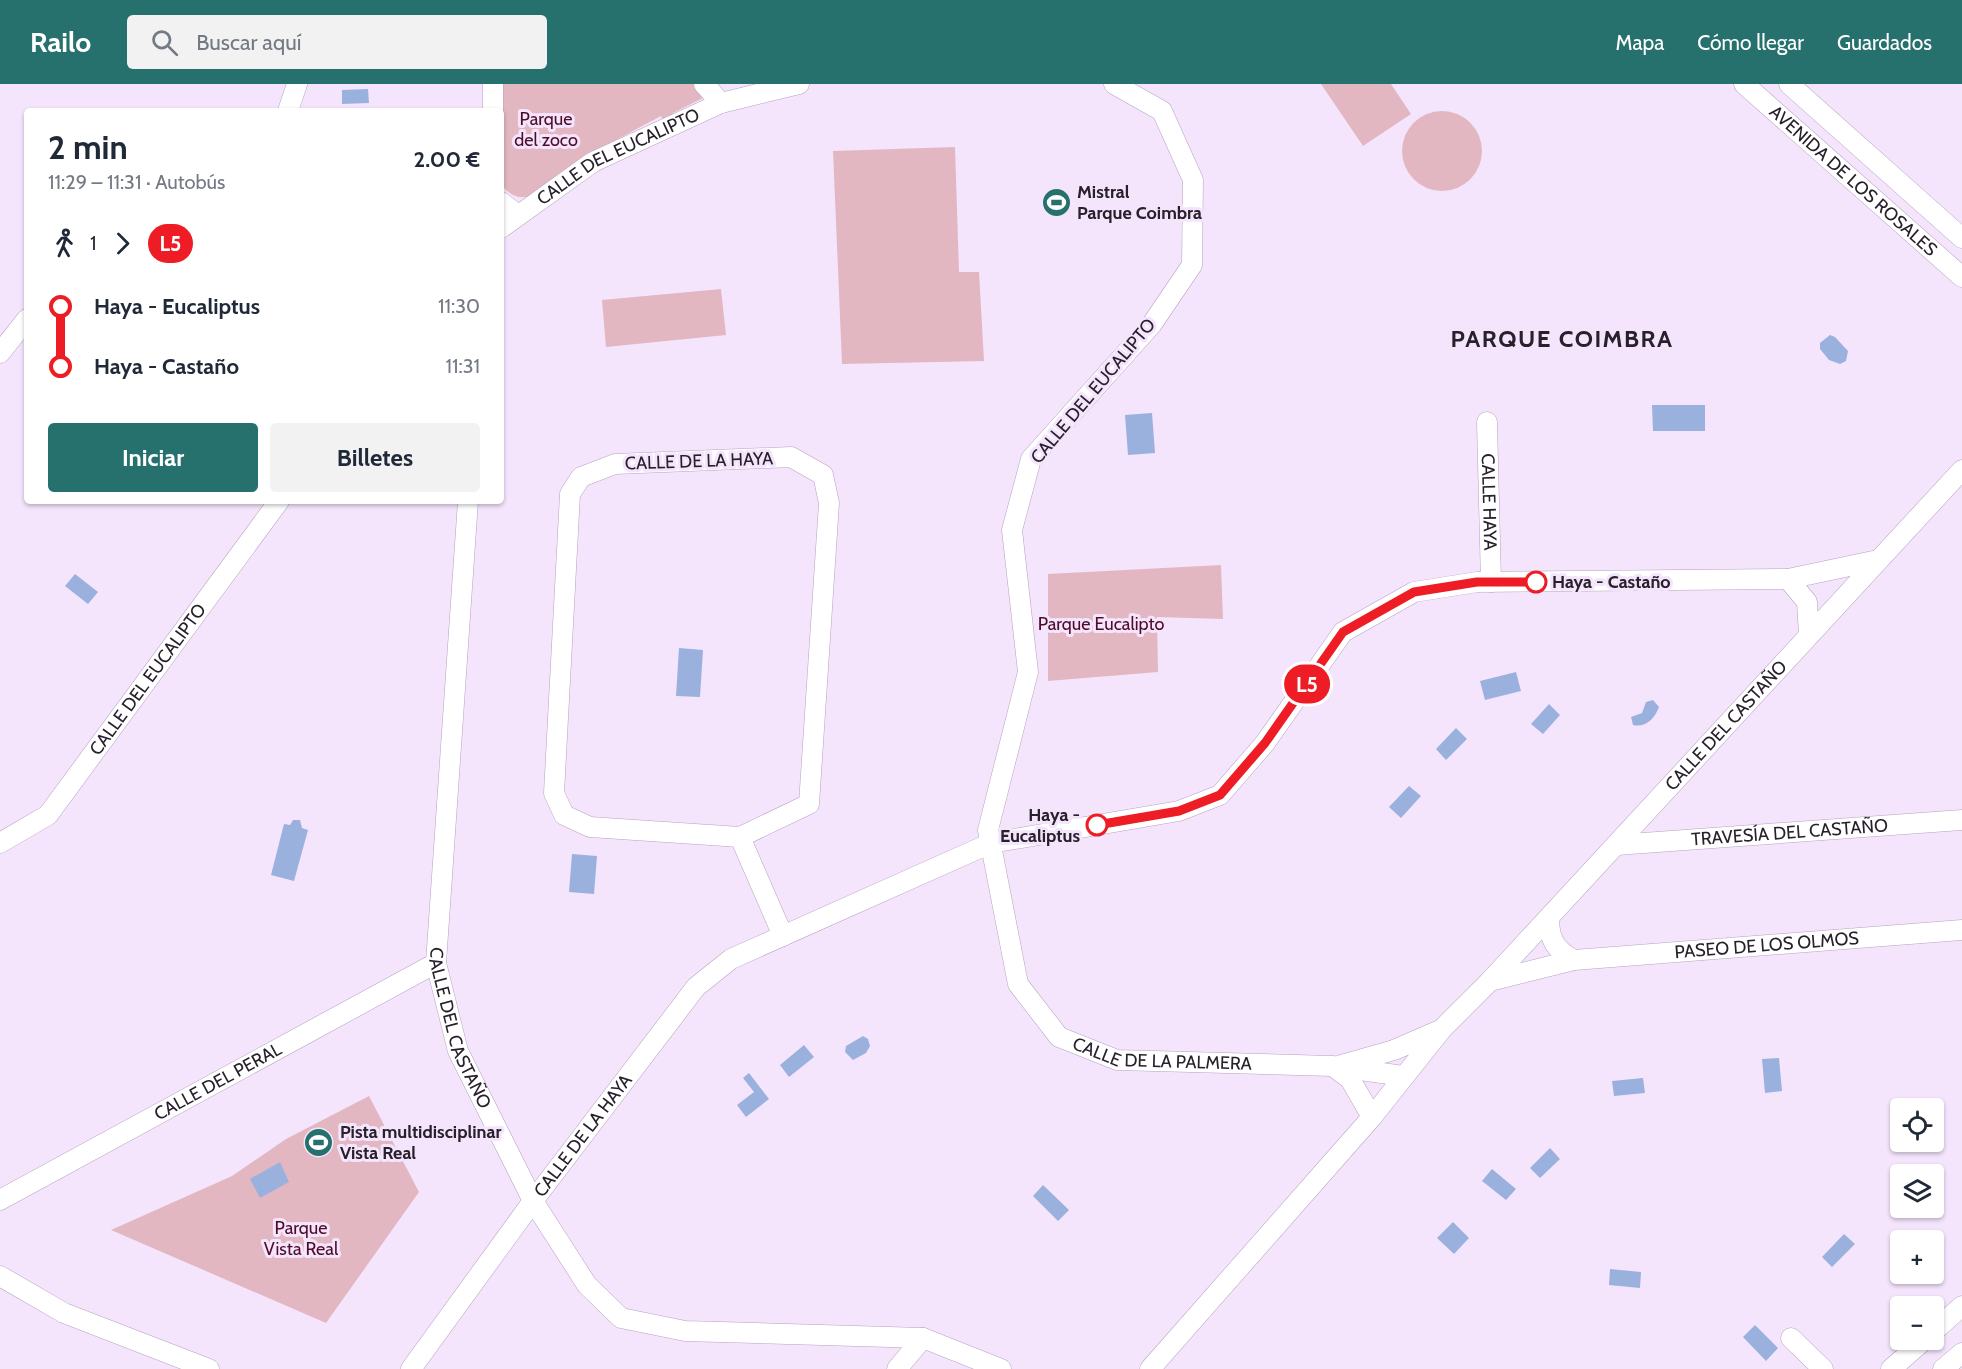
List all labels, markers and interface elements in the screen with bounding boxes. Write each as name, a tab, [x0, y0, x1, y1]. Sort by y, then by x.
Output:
search box	[127, 15, 547, 69]
text: Railo	[30, 25, 91, 59]
icon: search	[148, 26, 181, 59]
text: Buscar aquí	[196, 29, 301, 56]
text: Mapa	[1616, 30, 1664, 55]
text: Cómo llegar	[1697, 30, 1804, 55]
text: Guardados	[1837, 30, 1932, 55]
street label: AVENIDA DE LOS ROSALES	[1765, 101, 1942, 261]
street label: CALLE DEL EUCALIPTO	[533, 103, 703, 210]
park label: Parque del zoco	[514, 108, 578, 151]
text: 2 min	[48, 127, 128, 167]
text: 2.00 €	[414, 146, 480, 173]
text: 11:29 – 11:31 · Autobús	[48, 170, 225, 194]
place label: Mistral Parque Coimbra	[1077, 181, 1202, 224]
sports icon: Mistral Parque Coimbra	[1040, 186, 1072, 218]
icon: walk	[48, 227, 81, 260]
icon: forward	[106, 227, 139, 260]
text: 1	[90, 231, 97, 255]
text: L5	[160, 231, 181, 256]
text: Haya - Eucaliptus	[94, 293, 260, 320]
text: 11:30	[438, 294, 480, 318]
street label: CALLE DEL EUCALIPTO	[1026, 314, 1160, 468]
district label: PARQUE COIMBRA	[1450, 324, 1674, 353]
text: Haya - Castaño	[94, 353, 239, 380]
text: 11:31	[445, 354, 480, 378]
button: Iniciar	[48, 423, 258, 492]
button: Billetes	[270, 423, 480, 492]
street label: CALLE DE LA HAYA	[625, 447, 773, 475]
street label: CALLE HAYA	[1477, 453, 1501, 551]
marker: Haya - Castaño	[1525, 571, 1547, 593]
place label: Haya - Castaño	[1552, 571, 1671, 593]
street label: CALLE DEL EUCALIPTO	[85, 599, 211, 759]
park label: Parque Eucalipto	[1038, 613, 1164, 635]
street label: CALLE DEL CASTAÑO	[1661, 656, 1792, 795]
line badge: L5	[1280, 664, 1334, 704]
text: L5	[1296, 672, 1318, 697]
place label: Haya - Eucaliptus	[1000, 804, 1080, 847]
marker: Haya - Eucaliptus	[1086, 814, 1108, 836]
street label: TRAVESÍA DEL CASTAÑO	[1690, 814, 1889, 851]
street label: PASEO DE LOS OLMOS	[1674, 927, 1860, 963]
street label: CALLE DEL CASTAÑO	[424, 946, 496, 1112]
street label: CALLE DE LA PALMERA	[1069, 1032, 1252, 1075]
street label: CALLE DEL PERAL	[150, 1038, 285, 1125]
street label: CALLE DE LA HAYA	[529, 1070, 637, 1201]
map controls	[1890, 1098, 1944, 1350]
button: locate	[1890, 1098, 1944, 1152]
place label: Pista multidisciplinar Vista Real	[340, 1121, 501, 1164]
sports icon: Pista multidisciplinar Vista Real	[303, 1126, 335, 1158]
button: layers	[1890, 1164, 1944, 1218]
park label: Parque Vista Real	[264, 1217, 339, 1260]
button: +	[1890, 1230, 1944, 1284]
button: −	[1890, 1296, 1944, 1350]

